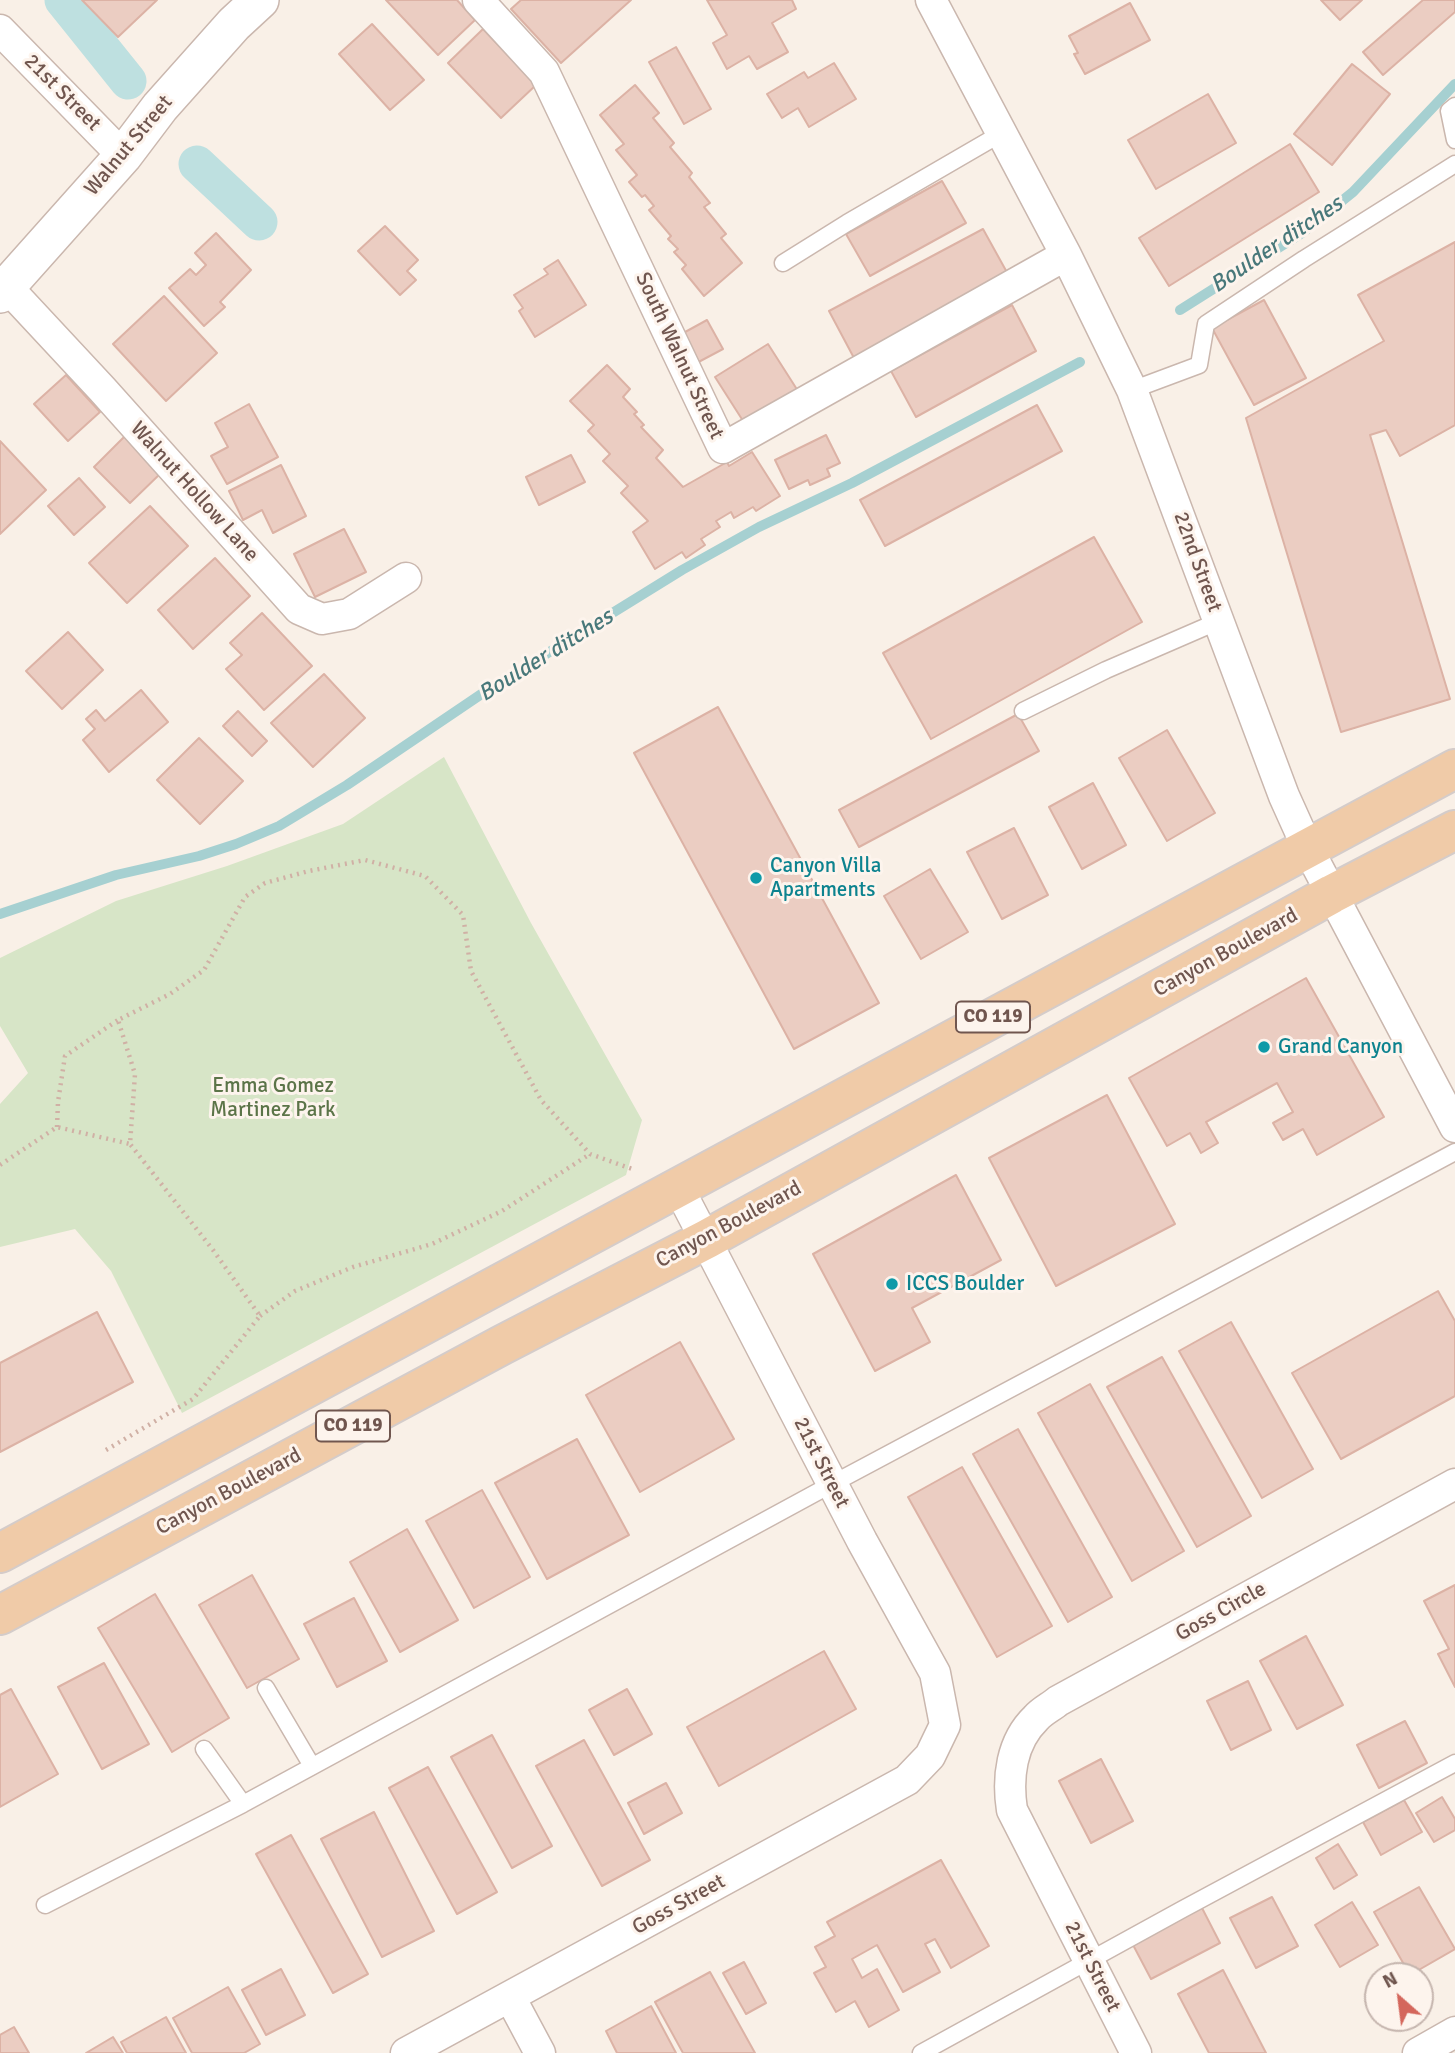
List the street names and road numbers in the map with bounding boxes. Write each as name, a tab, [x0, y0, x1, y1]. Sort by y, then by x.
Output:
street label: 21st Street	[18, 49, 106, 137]
street label: Walnut Street	[80, 91, 178, 201]
street label: South Walnut Street	[629, 269, 729, 443]
street label: Walnut Hollow Lane	[125, 417, 263, 567]
street label: 22nd Street	[1167, 509, 1227, 615]
street label: Canyon Boulevard	[1149, 903, 1303, 1003]
road number: CO 119	[956, 1001, 1030, 1032]
street label: Canyon Boulevard	[652, 1176, 806, 1274]
road number: CO 119	[316, 1410, 390, 1442]
street label: 21st Street	[787, 1413, 855, 1513]
street label: Canyon Boulevard	[152, 1443, 306, 1541]
street label: Goss Circle	[1171, 1577, 1271, 1647]
street label: Goss Street	[628, 1869, 730, 1941]
street label: 21st Street	[1058, 1917, 1126, 2017]

